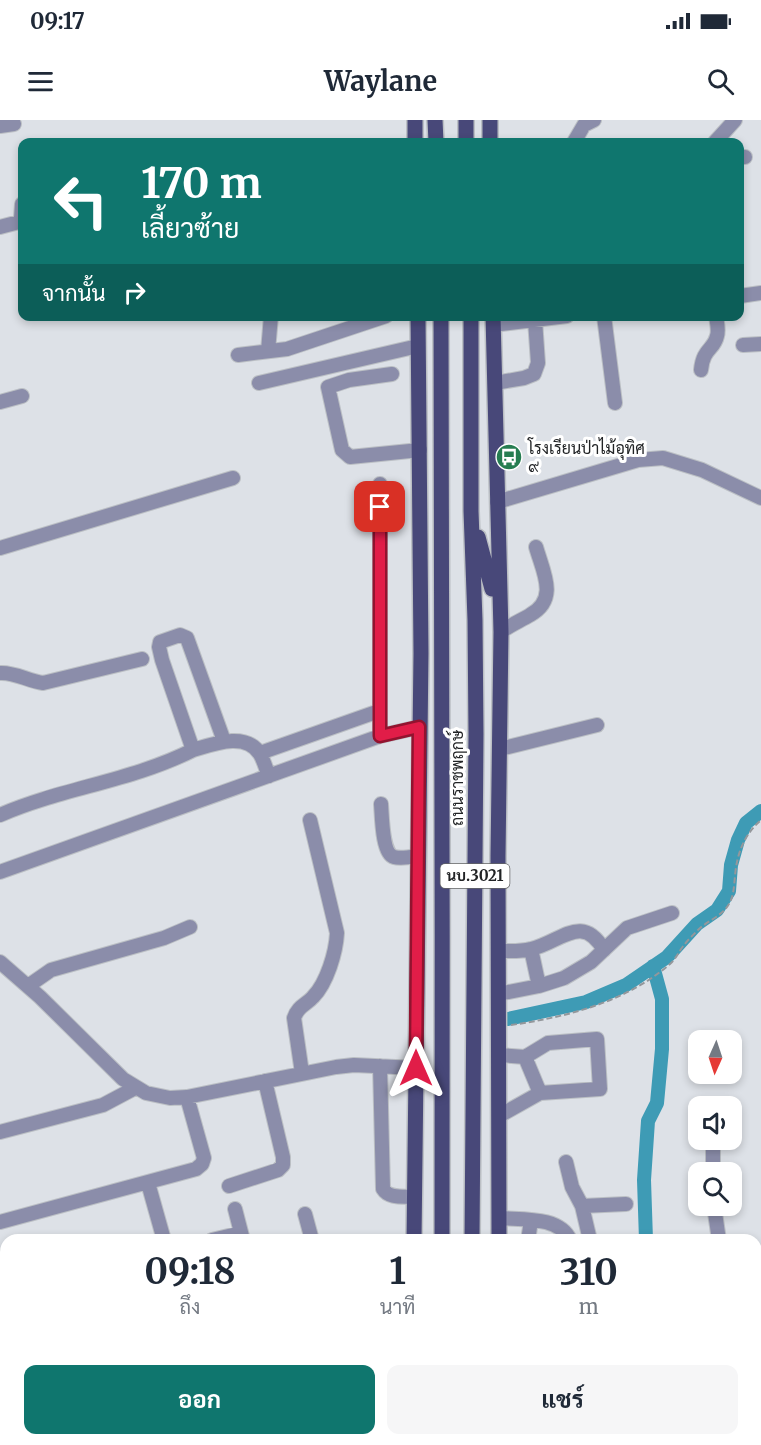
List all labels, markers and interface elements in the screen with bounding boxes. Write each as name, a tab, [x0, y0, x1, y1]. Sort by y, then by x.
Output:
text: 09:17	[30, 7, 85, 35]
text: Waylane	[324, 64, 437, 98]
icon: menu	[24, 65, 57, 98]
icon: search	[704, 65, 737, 98]
text: 170 m	[141, 157, 262, 209]
icon: left	[42, 162, 120, 240]
text: เลี้ยวซ้าย	[141, 211, 239, 245]
icon: right	[118, 276, 151, 309]
text: จากนั้น	[42, 279, 106, 307]
place label: โรงเรียนป่าไม้อุทิศ ๙	[527, 437, 645, 476]
bus stop icon: โรงเรียนป่าไม้อุทิศ ๙	[494, 442, 524, 472]
pin	[354, 481, 405, 532]
icon: arrive	[363, 490, 396, 523]
street label: ถนนราชพฤกษ์	[445, 730, 467, 826]
road number: นบ.3021	[440, 864, 510, 888]
north arrow	[688, 1030, 742, 1084]
map controls	[688, 1030, 742, 1216]
position arrow	[384, 1036, 448, 1100]
button: sound	[688, 1096, 742, 1150]
button: search	[688, 1162, 742, 1216]
text: 09:18	[144, 1249, 236, 1294]
text: 1	[389, 1249, 406, 1294]
text: 310	[560, 1250, 618, 1295]
text: ถึง	[180, 1294, 200, 1319]
text: นาที	[380, 1294, 415, 1319]
text: m	[579, 1294, 599, 1319]
button: ออก	[24, 1365, 375, 1434]
button: แชร์	[387, 1365, 738, 1434]

